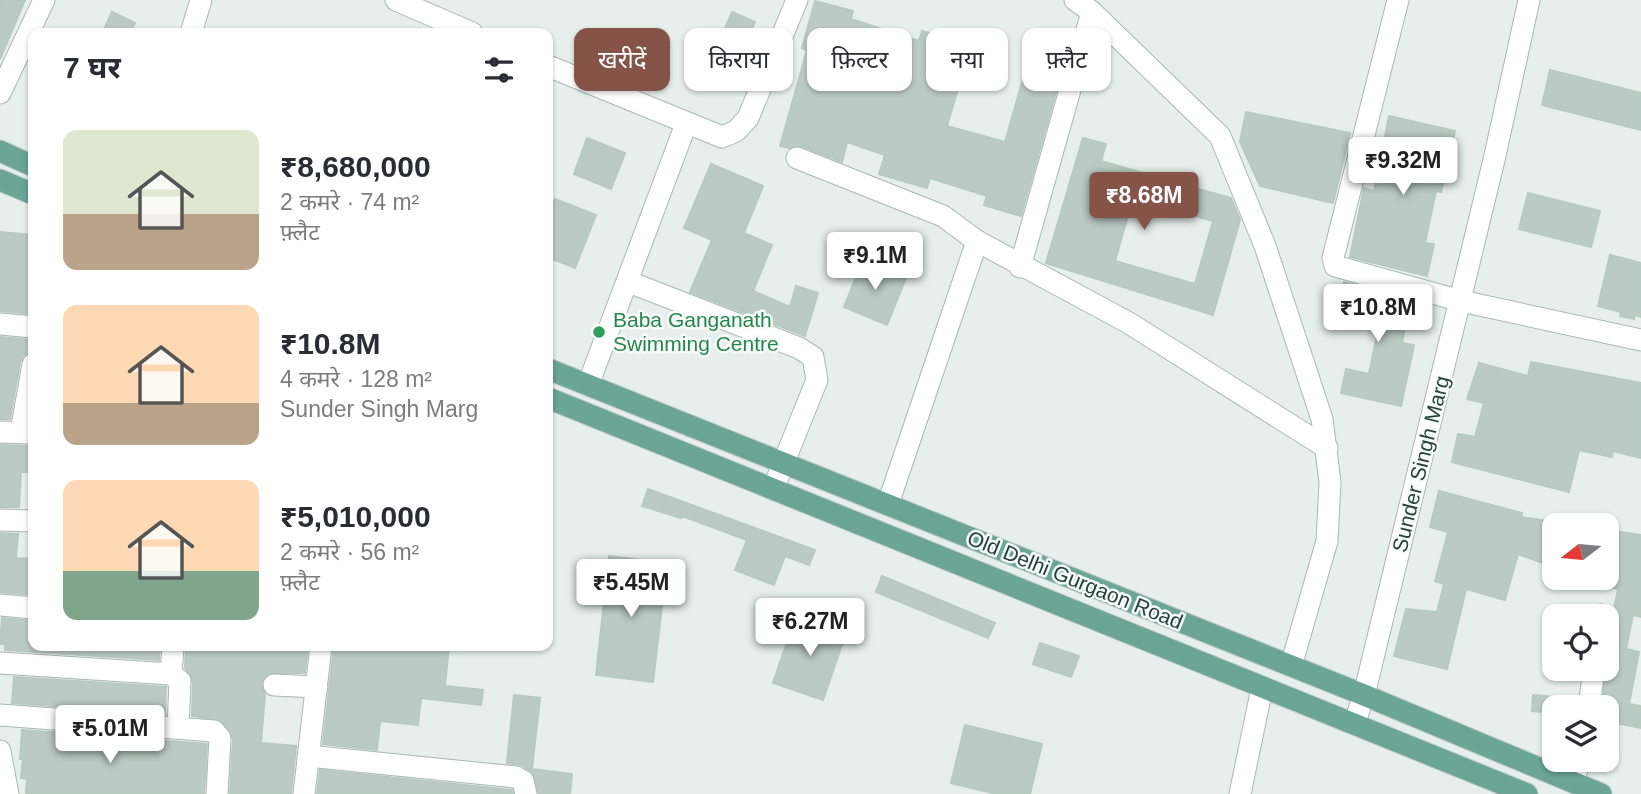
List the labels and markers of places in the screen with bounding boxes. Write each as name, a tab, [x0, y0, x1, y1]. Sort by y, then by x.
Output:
pin: ₹9.32M	[1346, 138, 1460, 197]
pin: ₹8.68M	[1087, 173, 1201, 232]
pin: ₹9.1M	[826, 232, 924, 292]
pin: ₹10.8M	[1321, 284, 1435, 344]
place label: Baba Ganganath Swimming Centre	[613, 308, 779, 355]
marker: Baba Ganganath Swimming Centre	[591, 324, 607, 340]
pin: ₹5.45M	[574, 560, 688, 619]
pin: ₹6.27M	[753, 598, 867, 658]
pin: ₹5.01M	[53, 706, 167, 765]

